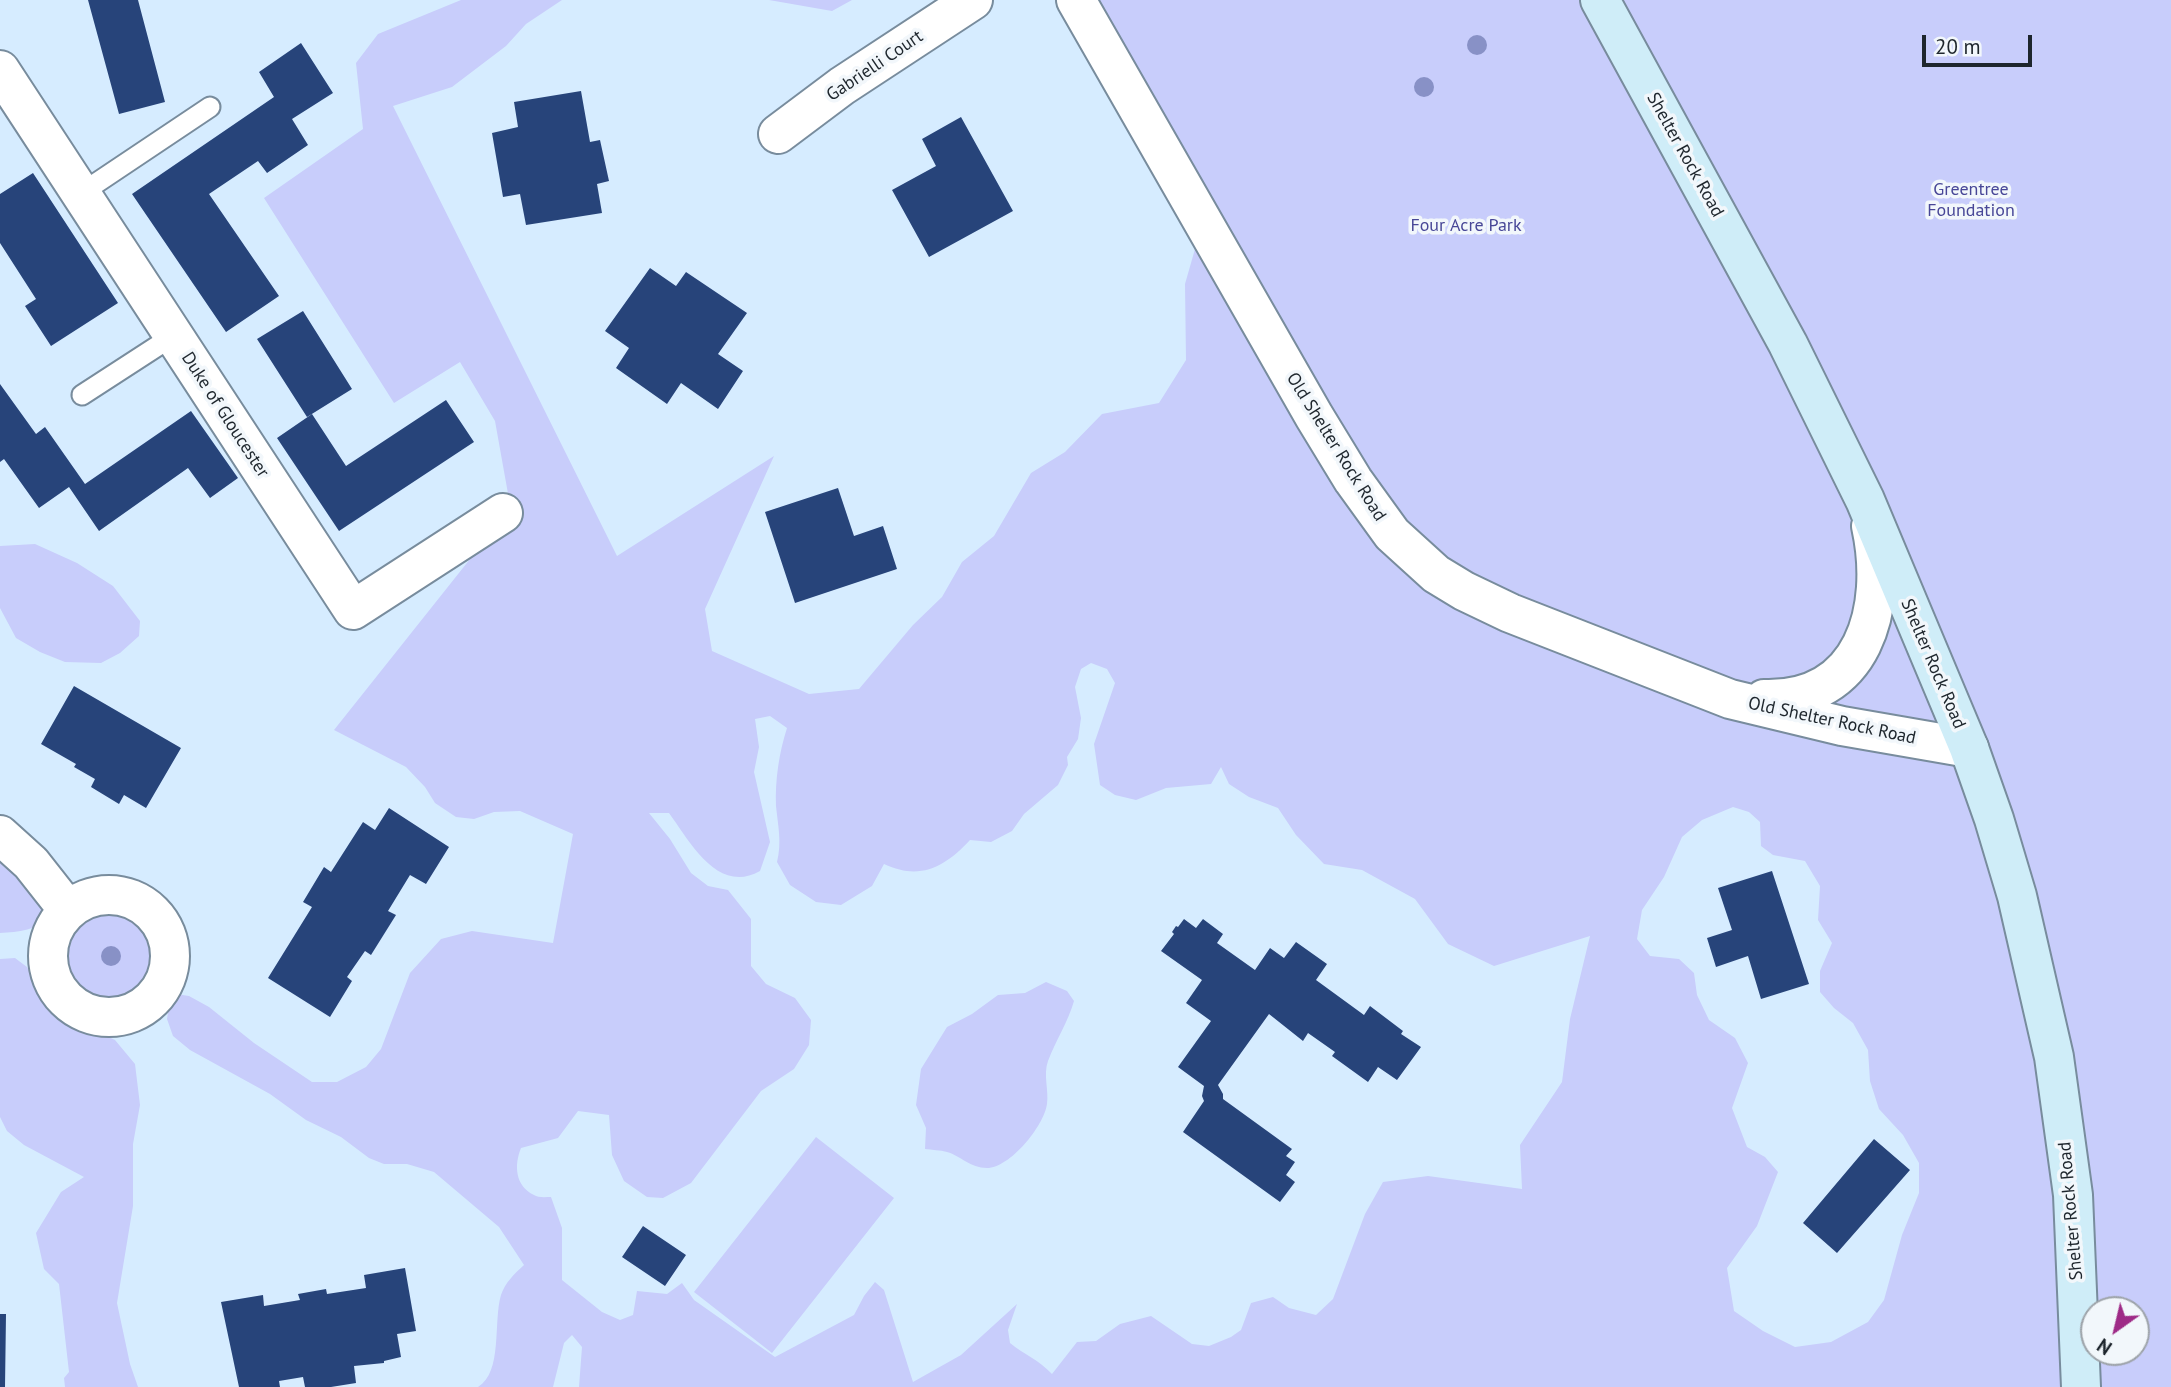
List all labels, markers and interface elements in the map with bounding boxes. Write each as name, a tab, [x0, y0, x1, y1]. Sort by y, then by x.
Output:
scale bar	[1926, 21, 2036, 65]
street label: Gabrielli Court	[823, 26, 927, 106]
text: 20 m	[1935, 33, 1981, 60]
street label: Shelter Rock Road	[1642, 89, 1728, 221]
park label: Greentree Foundation	[1927, 179, 2015, 222]
park label: Four Acre Park	[1410, 215, 1522, 237]
street label: Duke of Gloucester	[176, 348, 274, 482]
street label: Old Shelter Rock Road	[1282, 369, 1390, 525]
street label: Shelter Rock Road	[1896, 596, 1970, 732]
street label: Old Shelter Rock Road	[1746, 693, 1918, 749]
street label: Shelter Rock Road	[2054, 1141, 2088, 1281]
north arrow	[2080, 1296, 2150, 1366]
text: N	[2092, 1333, 2116, 1360]

